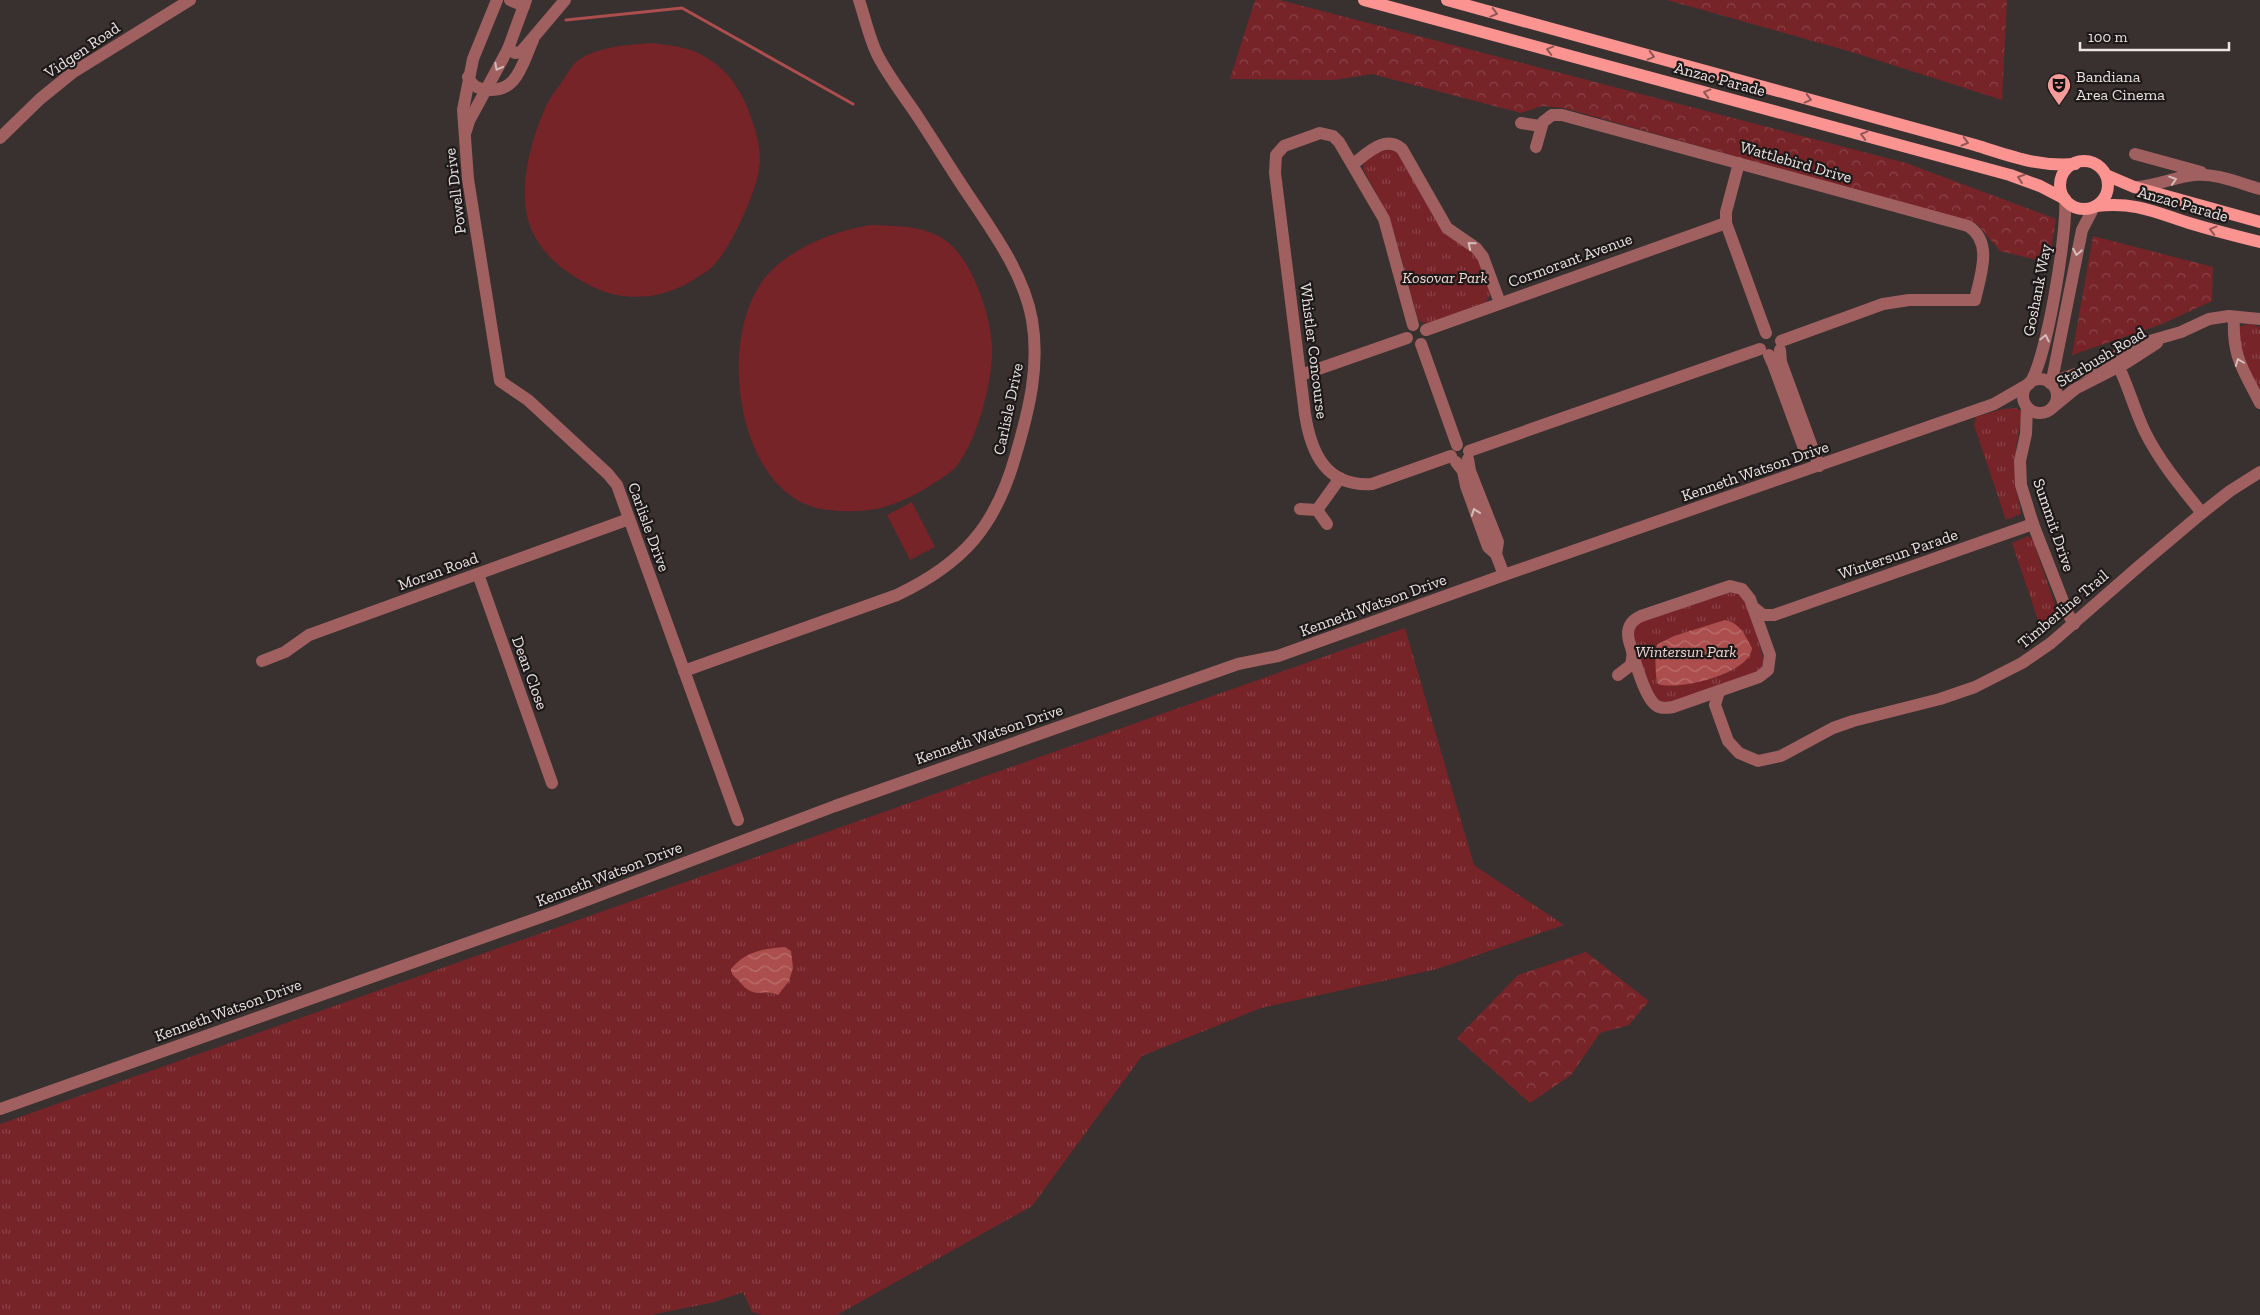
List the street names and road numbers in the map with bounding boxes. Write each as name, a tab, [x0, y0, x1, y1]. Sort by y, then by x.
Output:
street label: Vidgen Road	[40, 18, 123, 83]
street label: Anzac Parade	[1672, 58, 1768, 100]
street label: Wattlebird Drive	[1738, 137, 1854, 187]
street label: Powell Drive	[440, 147, 470, 235]
street label: Anzac Parade	[2136, 182, 2230, 226]
street label: Cormorant Avenue	[1505, 229, 1635, 291]
street label: Goshank Way	[2019, 242, 2055, 338]
street label: Whistler Concourse	[1296, 282, 1332, 420]
street label: Starbush Road	[2053, 323, 2149, 391]
street label: Carlisle Drive	[989, 361, 1027, 457]
street label: Kenneth Watson Drive	[1679, 437, 1831, 505]
street label: Summit Drive	[2029, 476, 2079, 574]
street label: Carlisle Drive	[624, 480, 674, 574]
street label: Wintersun Parade	[1836, 525, 1960, 583]
street label: Moran Road	[395, 548, 481, 594]
street label: Timberline Trail	[2014, 566, 2112, 652]
street label: Kenneth Watson Drive	[1297, 570, 1449, 640]
street label: Dean Close	[508, 634, 552, 712]
street label: Kenneth Watson Drive	[913, 700, 1065, 768]
street label: Kenneth Watson Drive	[533, 837, 685, 911]
street label: Kenneth Watson Drive	[152, 975, 304, 1045]

